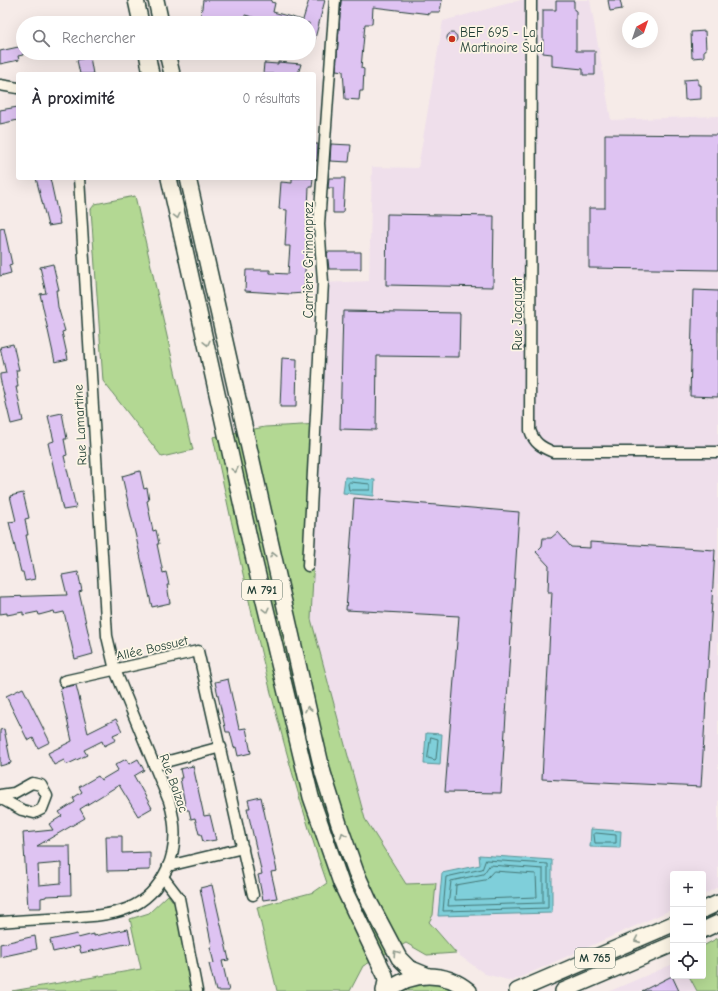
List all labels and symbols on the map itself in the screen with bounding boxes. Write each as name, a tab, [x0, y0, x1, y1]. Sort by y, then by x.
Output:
north arrow	[622, 12, 658, 48]
place label: BEF 695 - La Martinoire Sud	[460, 25, 543, 55]
marker: BEF 695 - La Martinoire Sud	[447, 34, 457, 44]
street label: Carrière Grimonprez	[301, 201, 316, 318]
one-way arrow	[173, 213, 181, 219]
street label: Rue Jacquart	[510, 276, 525, 351]
one-way arrow	[202, 340, 210, 346]
street label: Rue Lamartine	[70, 384, 90, 466]
one-way arrow	[230, 467, 238, 473]
one-way arrow	[270, 552, 278, 559]
road number: M 791	[242, 580, 282, 600]
one-way arrow	[262, 607, 270, 613]
street label: Allée Bossuet	[115, 632, 191, 664]
one-way arrow	[304, 706, 312, 713]
street label: Rue Balzac	[156, 752, 192, 814]
one-way arrow	[339, 831, 347, 838]
one-way arrow	[634, 935, 641, 943]
road number: M 765	[575, 948, 615, 968]
one-way arrow	[393, 950, 401, 957]

